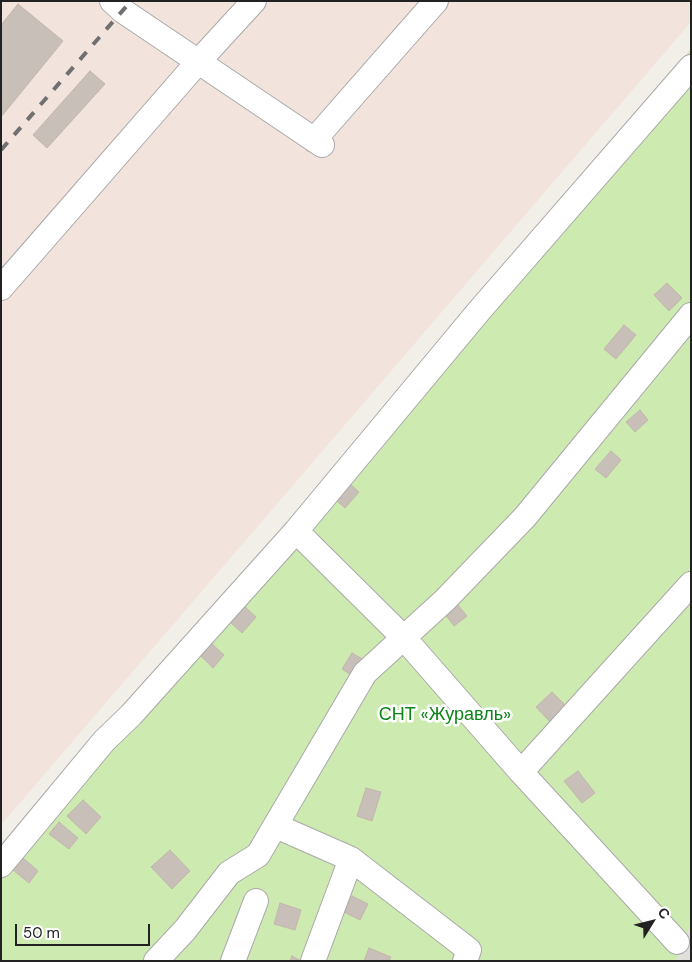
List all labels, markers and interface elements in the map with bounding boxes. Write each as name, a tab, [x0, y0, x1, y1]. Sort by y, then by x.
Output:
park label: СНТ «Журавль»	[379, 704, 511, 726]
north arrow	[627, 897, 677, 947]
text: С	[654, 904, 674, 923]
scale bar	[18, 914, 152, 946]
text: 50 m	[23, 923, 60, 943]

